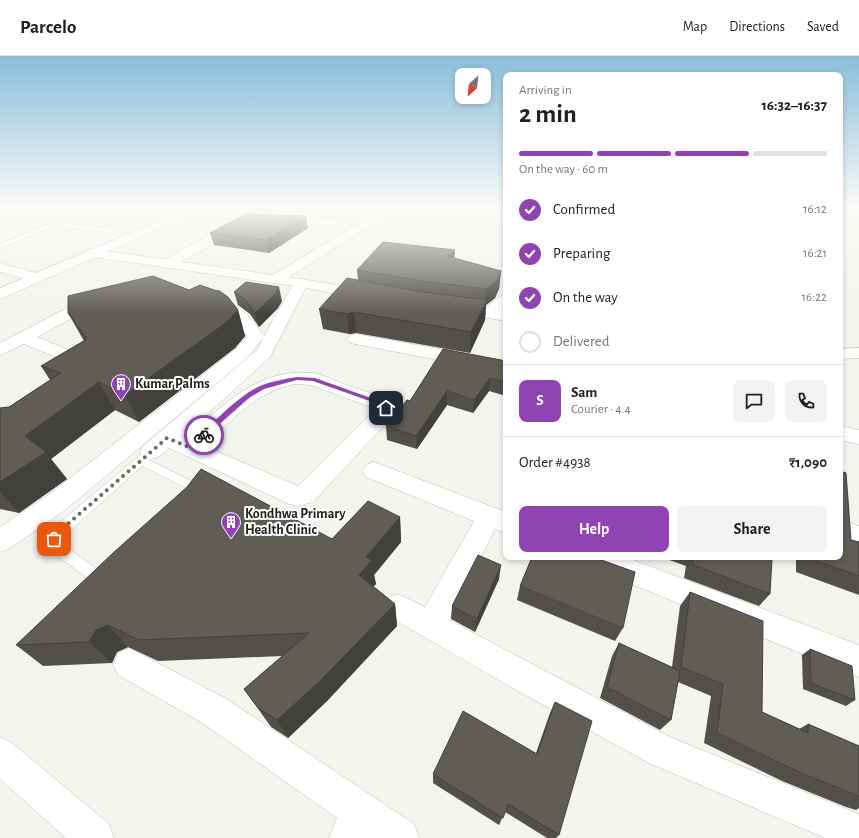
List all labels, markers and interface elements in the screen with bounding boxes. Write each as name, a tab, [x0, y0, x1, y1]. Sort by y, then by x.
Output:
text: Parcelo	[20, 18, 76, 37]
text: Map	[683, 20, 707, 34]
text: Directions	[729, 20, 785, 34]
text: Saved	[807, 20, 839, 34]
north arrow	[455, 68, 491, 104]
map controls	[455, 68, 491, 104]
text: Arriving in	[519, 84, 572, 97]
text: 16:32–16:37	[761, 98, 827, 113]
text: 2 min	[519, 101, 577, 127]
text: On the way · 60 m	[519, 163, 608, 176]
icon: check	[519, 199, 541, 221]
text: Confirmed	[553, 202, 615, 217]
text: 16:12	[803, 203, 827, 216]
icon: check	[519, 243, 541, 265]
text: Preparing	[553, 246, 610, 261]
text: 16:21	[803, 247, 827, 260]
icon: check	[519, 287, 541, 309]
text: On the way	[553, 290, 618, 305]
text: 16:22	[802, 291, 827, 304]
text: Delivered	[553, 334, 610, 349]
building icon: Kumar Palms	[110, 373, 132, 401]
place label: Kumar Palms	[135, 377, 210, 391]
button: chat	[733, 380, 775, 422]
button: phone	[785, 380, 827, 422]
text: Sam	[571, 385, 597, 400]
pin	[369, 391, 403, 425]
text: S	[536, 393, 544, 408]
icon: home	[375, 397, 397, 419]
text: Courier · 4.4	[571, 403, 631, 416]
courier	[184, 415, 224, 455]
icon: bike	[193, 424, 215, 446]
text: Order #4938	[519, 455, 591, 470]
text: ₹1,090	[789, 455, 827, 470]
button: Help	[519, 506, 669, 552]
button: Share	[677, 506, 827, 552]
place label: Kondhwa Primary Health Clinic	[245, 507, 346, 537]
building icon: Kondhwa Primary Health Clinic	[220, 511, 242, 539]
pin	[37, 522, 71, 556]
icon: bag	[43, 528, 65, 550]

